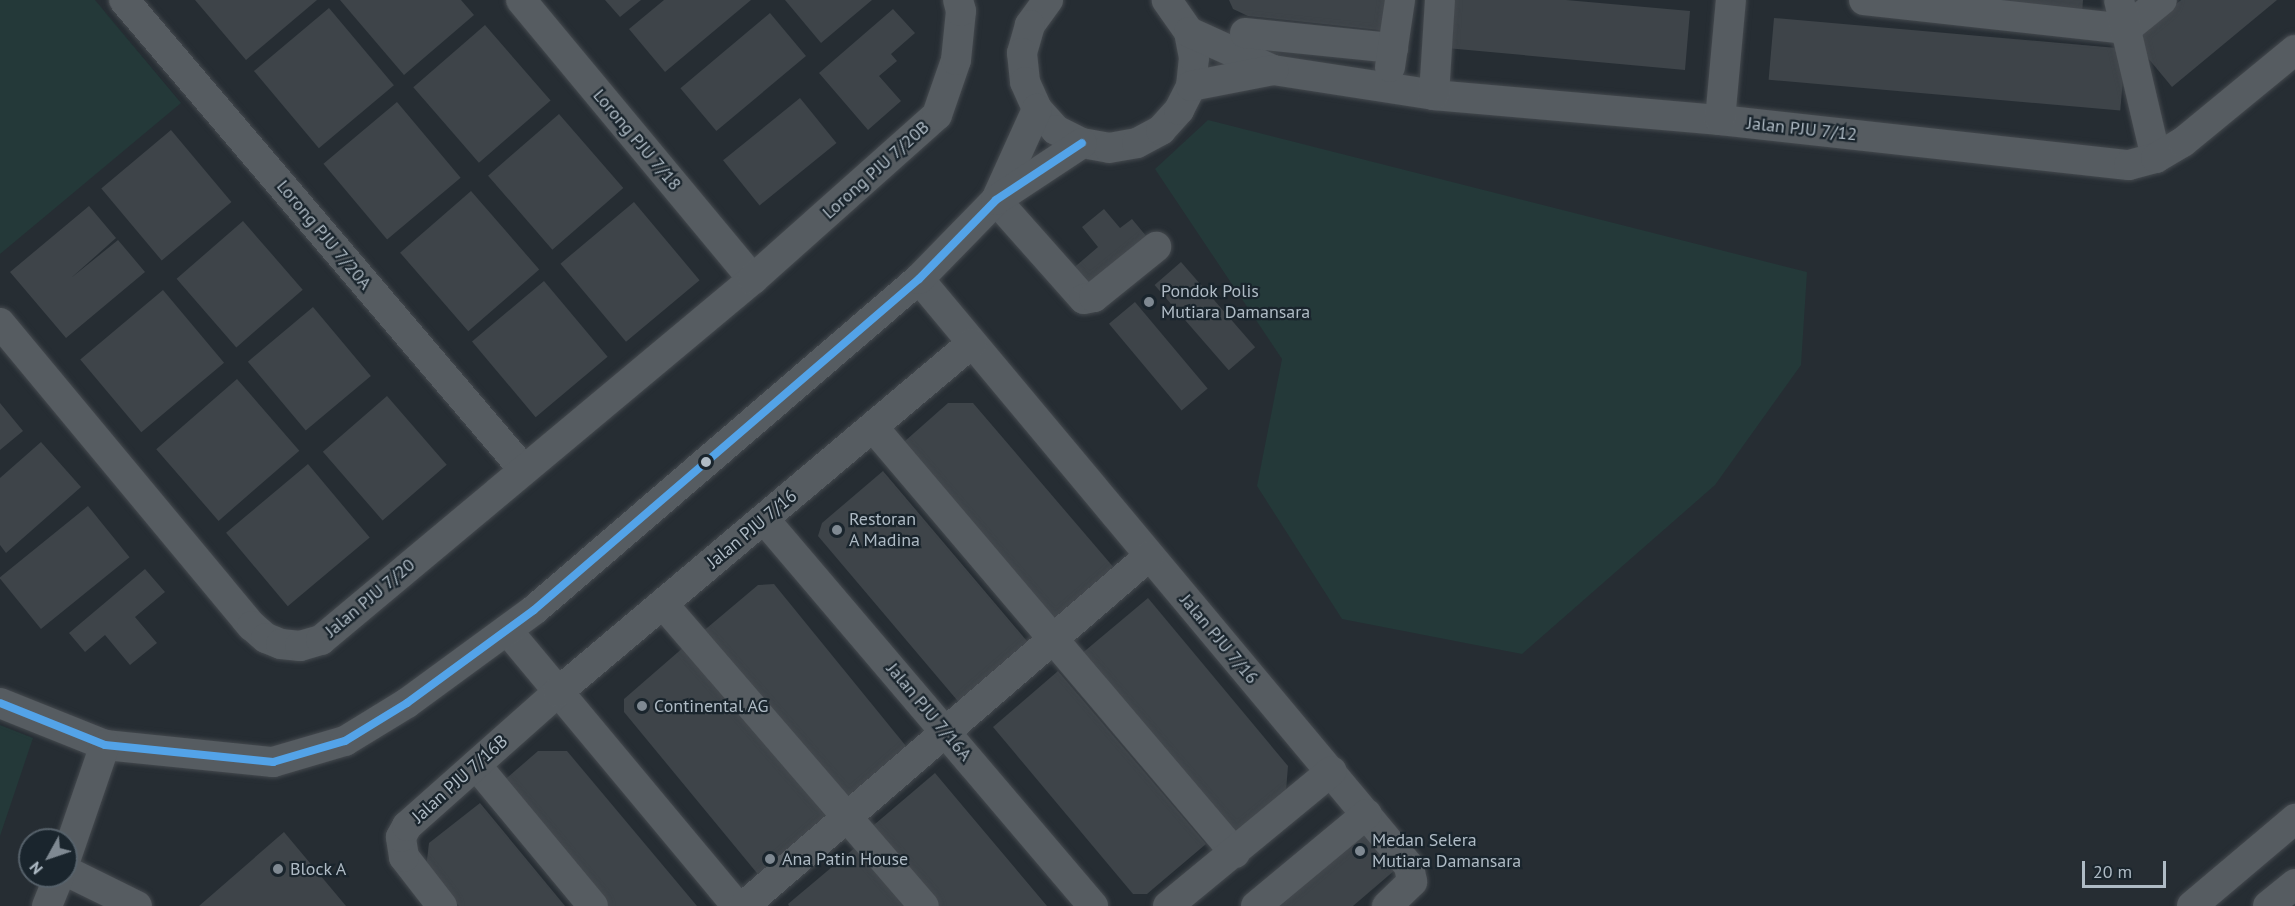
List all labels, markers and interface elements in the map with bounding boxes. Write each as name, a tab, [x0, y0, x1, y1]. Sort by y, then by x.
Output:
street label: Lorong PJU 7/18	[588, 85, 686, 195]
street label: Jalan PJU 7/12	[1746, 112, 1858, 146]
street label: Lorong PJU 7/20B	[818, 116, 934, 224]
street label: Lorong PJU 7/20A	[272, 176, 376, 294]
place label: Pondok Polis Mutiara Damansara	[1161, 281, 1310, 324]
marker: Pondok Polis Mutiara Damansara	[1142, 295, 1156, 309]
unlabelled marker	[700, 456, 712, 468]
street label: Jalan PJU 7/16	[703, 485, 801, 573]
place label: Restoran A Madina	[849, 509, 921, 552]
marker: Restoran A Madina	[830, 523, 844, 537]
street label: Jalan PJU 7/20	[321, 554, 419, 642]
street label: Jalan PJU 7/16	[1175, 590, 1263, 688]
street label: Jalan PJU 7/16A	[882, 659, 976, 765]
place label: Continental AG	[654, 695, 769, 717]
marker: Continental AG	[635, 699, 649, 713]
street label: Jalan PJU 7/16B	[408, 730, 512, 828]
north arrow	[18, 828, 78, 888]
place label: Medan Selera Mutiara Damansara	[1372, 830, 1521, 872]
marker: Medan Selera Mutiara Damansara	[1353, 844, 1367, 858]
place label: Ana Patin House	[782, 848, 908, 870]
scale bar	[2085, 849, 2169, 887]
marker: Ana Patin House	[763, 852, 777, 866]
text: N	[25, 858, 47, 879]
place label: Block A	[290, 858, 347, 880]
text: 20 m	[2093, 860, 2132, 883]
marker: Block A	[271, 862, 285, 876]

